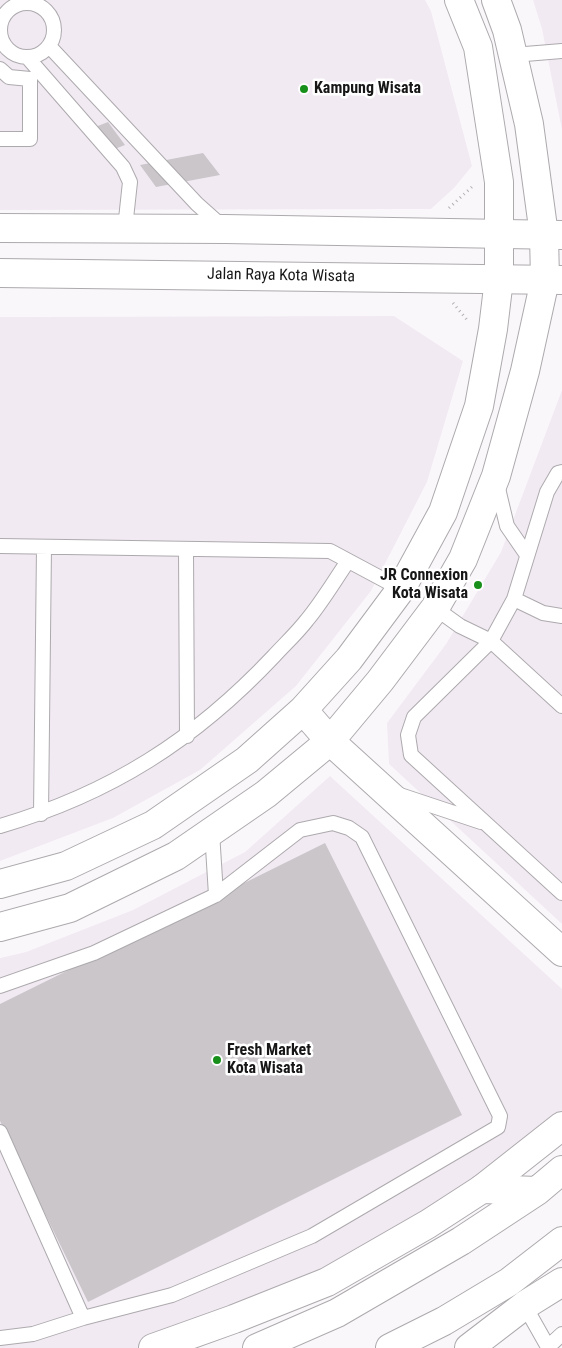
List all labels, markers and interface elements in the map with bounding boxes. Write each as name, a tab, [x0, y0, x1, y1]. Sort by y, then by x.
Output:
place label: Kampung Wisata	[314, 79, 421, 99]
marker: Kampung Wisata	[298, 83, 310, 95]
street label: Jalan Raya Kota Wisata	[207, 265, 355, 287]
place label: JR Connexion Kota Wisata	[380, 566, 468, 604]
marker: JR Connexion Kota Wisata	[472, 579, 484, 591]
place label: Fresh Market Kota Wisata	[227, 1041, 311, 1079]
marker: Fresh Market Kota Wisata	[211, 1054, 223, 1066]

